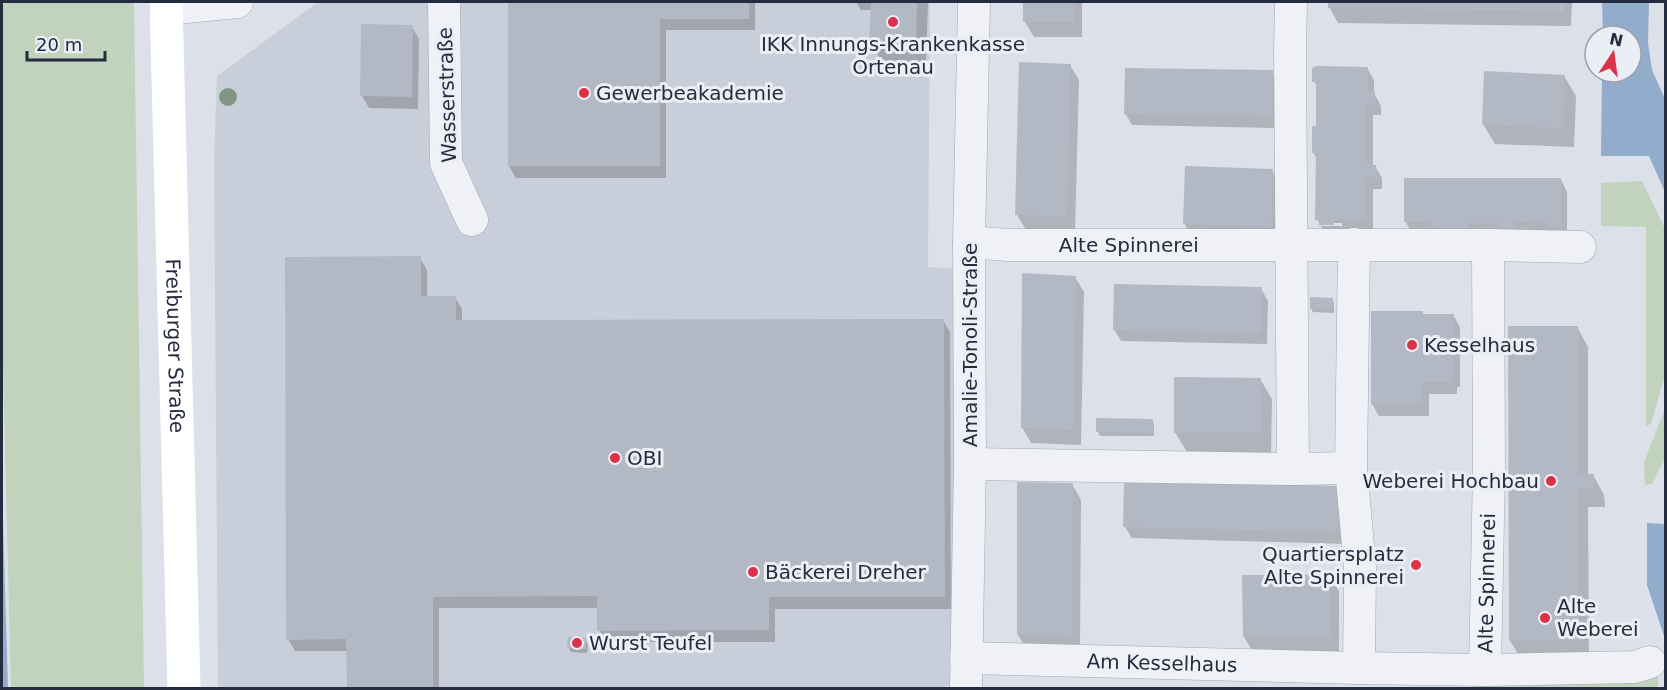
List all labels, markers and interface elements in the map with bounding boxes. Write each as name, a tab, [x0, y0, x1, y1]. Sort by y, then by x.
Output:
marker: IKK Innungs-Krankenkasse Ortenau	[886, 15, 900, 29]
scale bar	[27, 24, 105, 62]
north arrow	[1583, 24, 1643, 84]
street label: Wasserstraße	[433, 27, 461, 163]
text: N	[1608, 29, 1625, 51]
place label: IKK Innungs-Krankenkasse Ortenau	[761, 32, 1025, 79]
text: 20 m	[36, 34, 82, 55]
place label: Gewerbeakademie	[596, 81, 784, 105]
marker: Gewerbeakademie	[577, 86, 591, 100]
street label: Alte Spinnerei	[1059, 233, 1199, 257]
street label: Amalie-Tonoli-Straße	[958, 243, 982, 447]
street label: Freiburger Straße	[161, 258, 189, 433]
place label: Kesselhaus	[1424, 333, 1535, 357]
marker: Kesselhaus	[1405, 338, 1419, 352]
place label: OBI	[627, 446, 662, 470]
marker: OBI	[608, 451, 622, 465]
place label: Weberei Hochbau	[1363, 469, 1539, 493]
marker: Weberei Hochbau	[1544, 474, 1558, 488]
street label: Alte Spinnerei	[1473, 513, 1500, 653]
place label: Quartiersplatz Alte Spinnerei	[1262, 542, 1404, 589]
marker: Quartiersplatz Alte Spinnerei	[1409, 558, 1423, 572]
place label: Bäckerei Dreher	[765, 560, 927, 584]
marker: Bäckerei Dreher	[746, 565, 760, 579]
place label: Alte Weberei	[1557, 594, 1639, 641]
marker: Alte Weberei	[1538, 611, 1552, 625]
place label: Wurst Teufel	[589, 631, 712, 655]
marker: Wurst Teufel	[570, 636, 584, 650]
street label: Am Kesselhaus	[1086, 649, 1238, 677]

